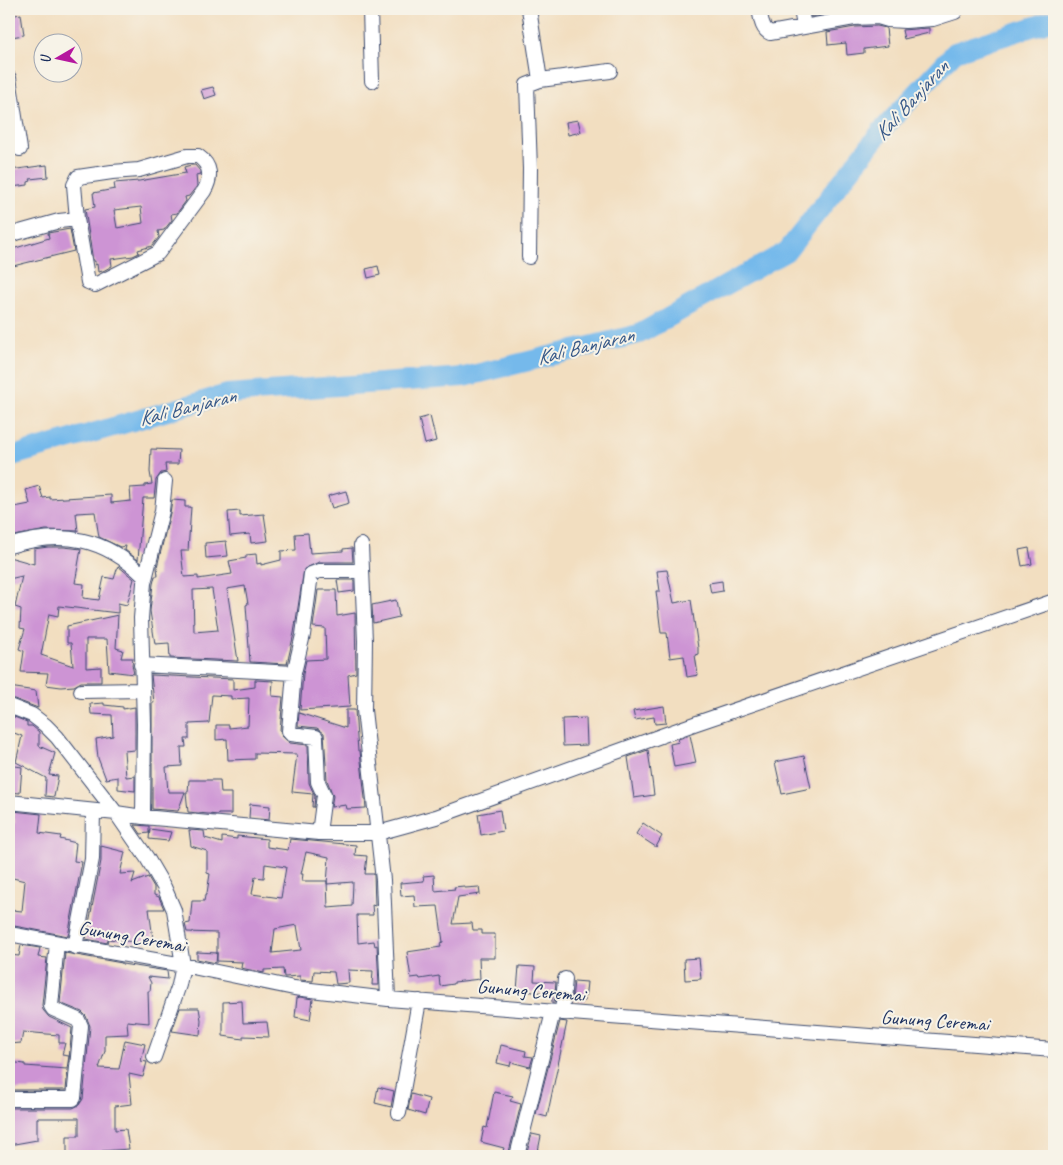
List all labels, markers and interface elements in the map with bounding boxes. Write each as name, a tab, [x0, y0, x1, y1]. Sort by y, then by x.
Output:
north arrow	[32, 32, 82, 82]
text: U	[36, 52, 55, 65]
water label: Kali Banjaran	[868, 53, 955, 146]
water label: Kali Banjaran	[534, 321, 638, 371]
water label: Kali Banjaran	[136, 382, 240, 432]
street label: Gunung Ceremai	[77, 915, 190, 959]
street label: Gunung Ceremai	[476, 973, 588, 1008]
street label: Gunung Ceremai	[880, 1004, 992, 1037]

